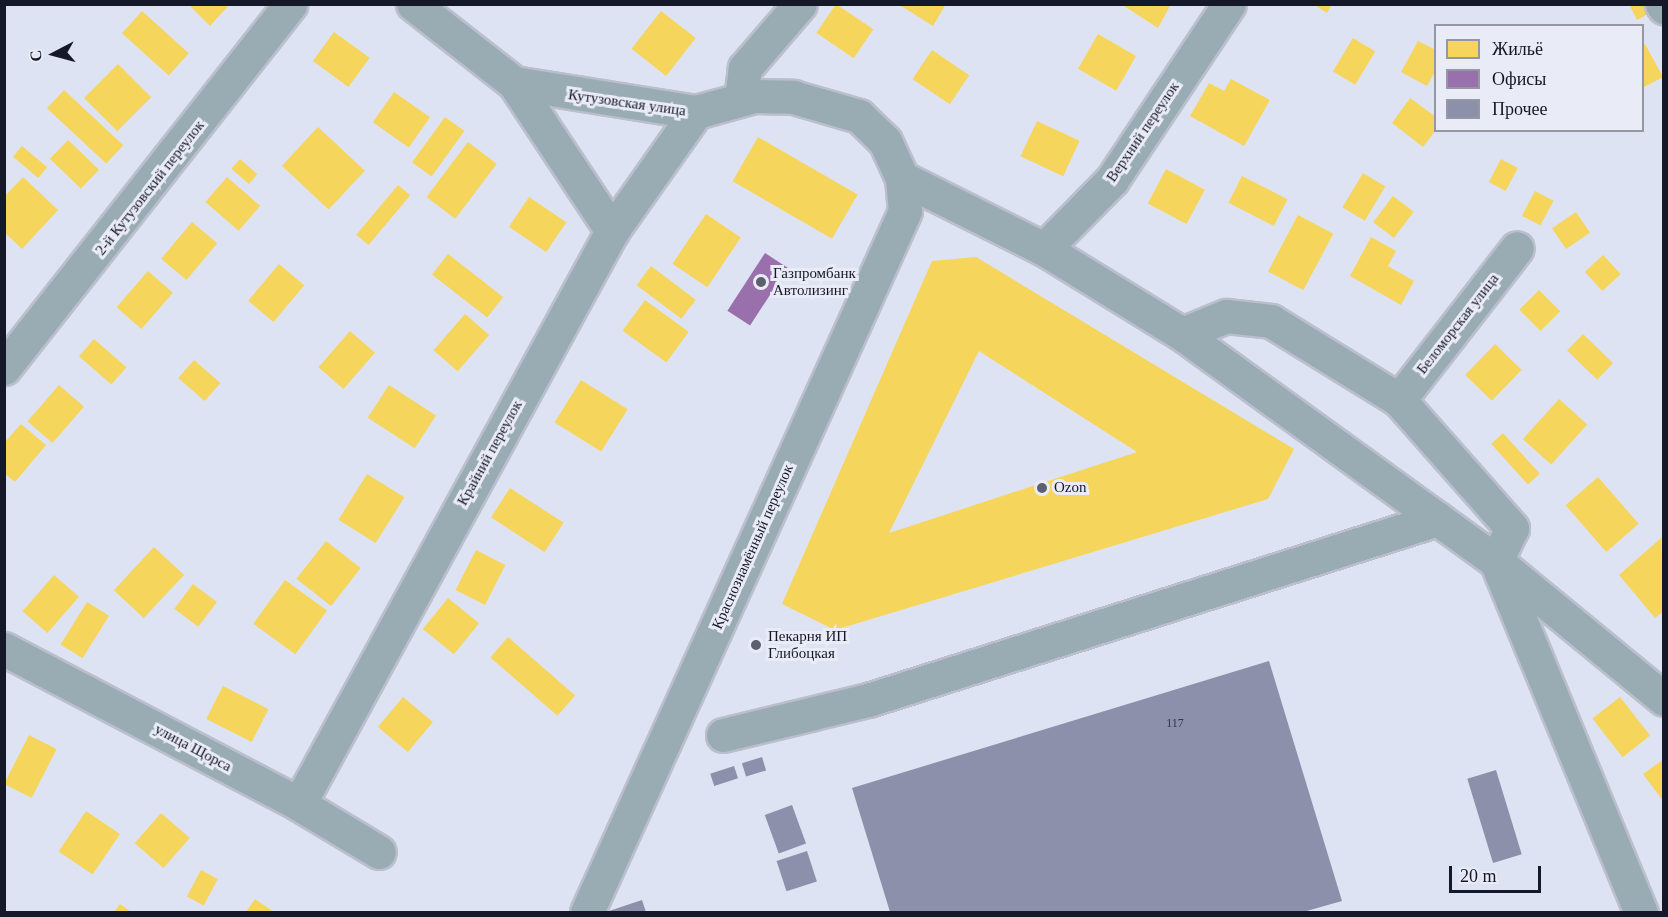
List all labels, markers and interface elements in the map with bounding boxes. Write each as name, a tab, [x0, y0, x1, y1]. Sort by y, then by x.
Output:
north arrow	[24, 24, 84, 84]
legend	[1434, 24, 1644, 132]
text: Жильё	[1492, 39, 1543, 59]
text: С	[27, 49, 45, 63]
text: Офисы	[1492, 69, 1546, 89]
street label: Верхний переулок	[1103, 78, 1183, 186]
street label: Кутузовская улица	[567, 86, 687, 120]
text: Прочее	[1492, 99, 1548, 119]
street label: 2-й Кутузовский переулок	[92, 117, 208, 259]
place label: Газпромбанк Автолизинг	[773, 264, 856, 299]
street label: Беломорская улица	[1413, 270, 1503, 378]
marker: Газпромбанк Автолизинг	[754, 275, 768, 289]
street label: Крайний переулок	[454, 397, 526, 509]
street label: Краснознамённый переулок	[708, 462, 798, 632]
place label: Ozon	[1054, 479, 1086, 497]
marker: Ozon	[1035, 481, 1049, 495]
place label: Пекарня ИП Глибоцкая	[768, 627, 847, 662]
marker: Пекарня ИП Глибоцкая	[749, 638, 763, 652]
house number: 117	[1166, 717, 1184, 731]
street label: улица Щорса	[152, 720, 234, 776]
scale bar	[1452, 854, 1544, 892]
text: 20 m	[1460, 866, 1497, 886]

